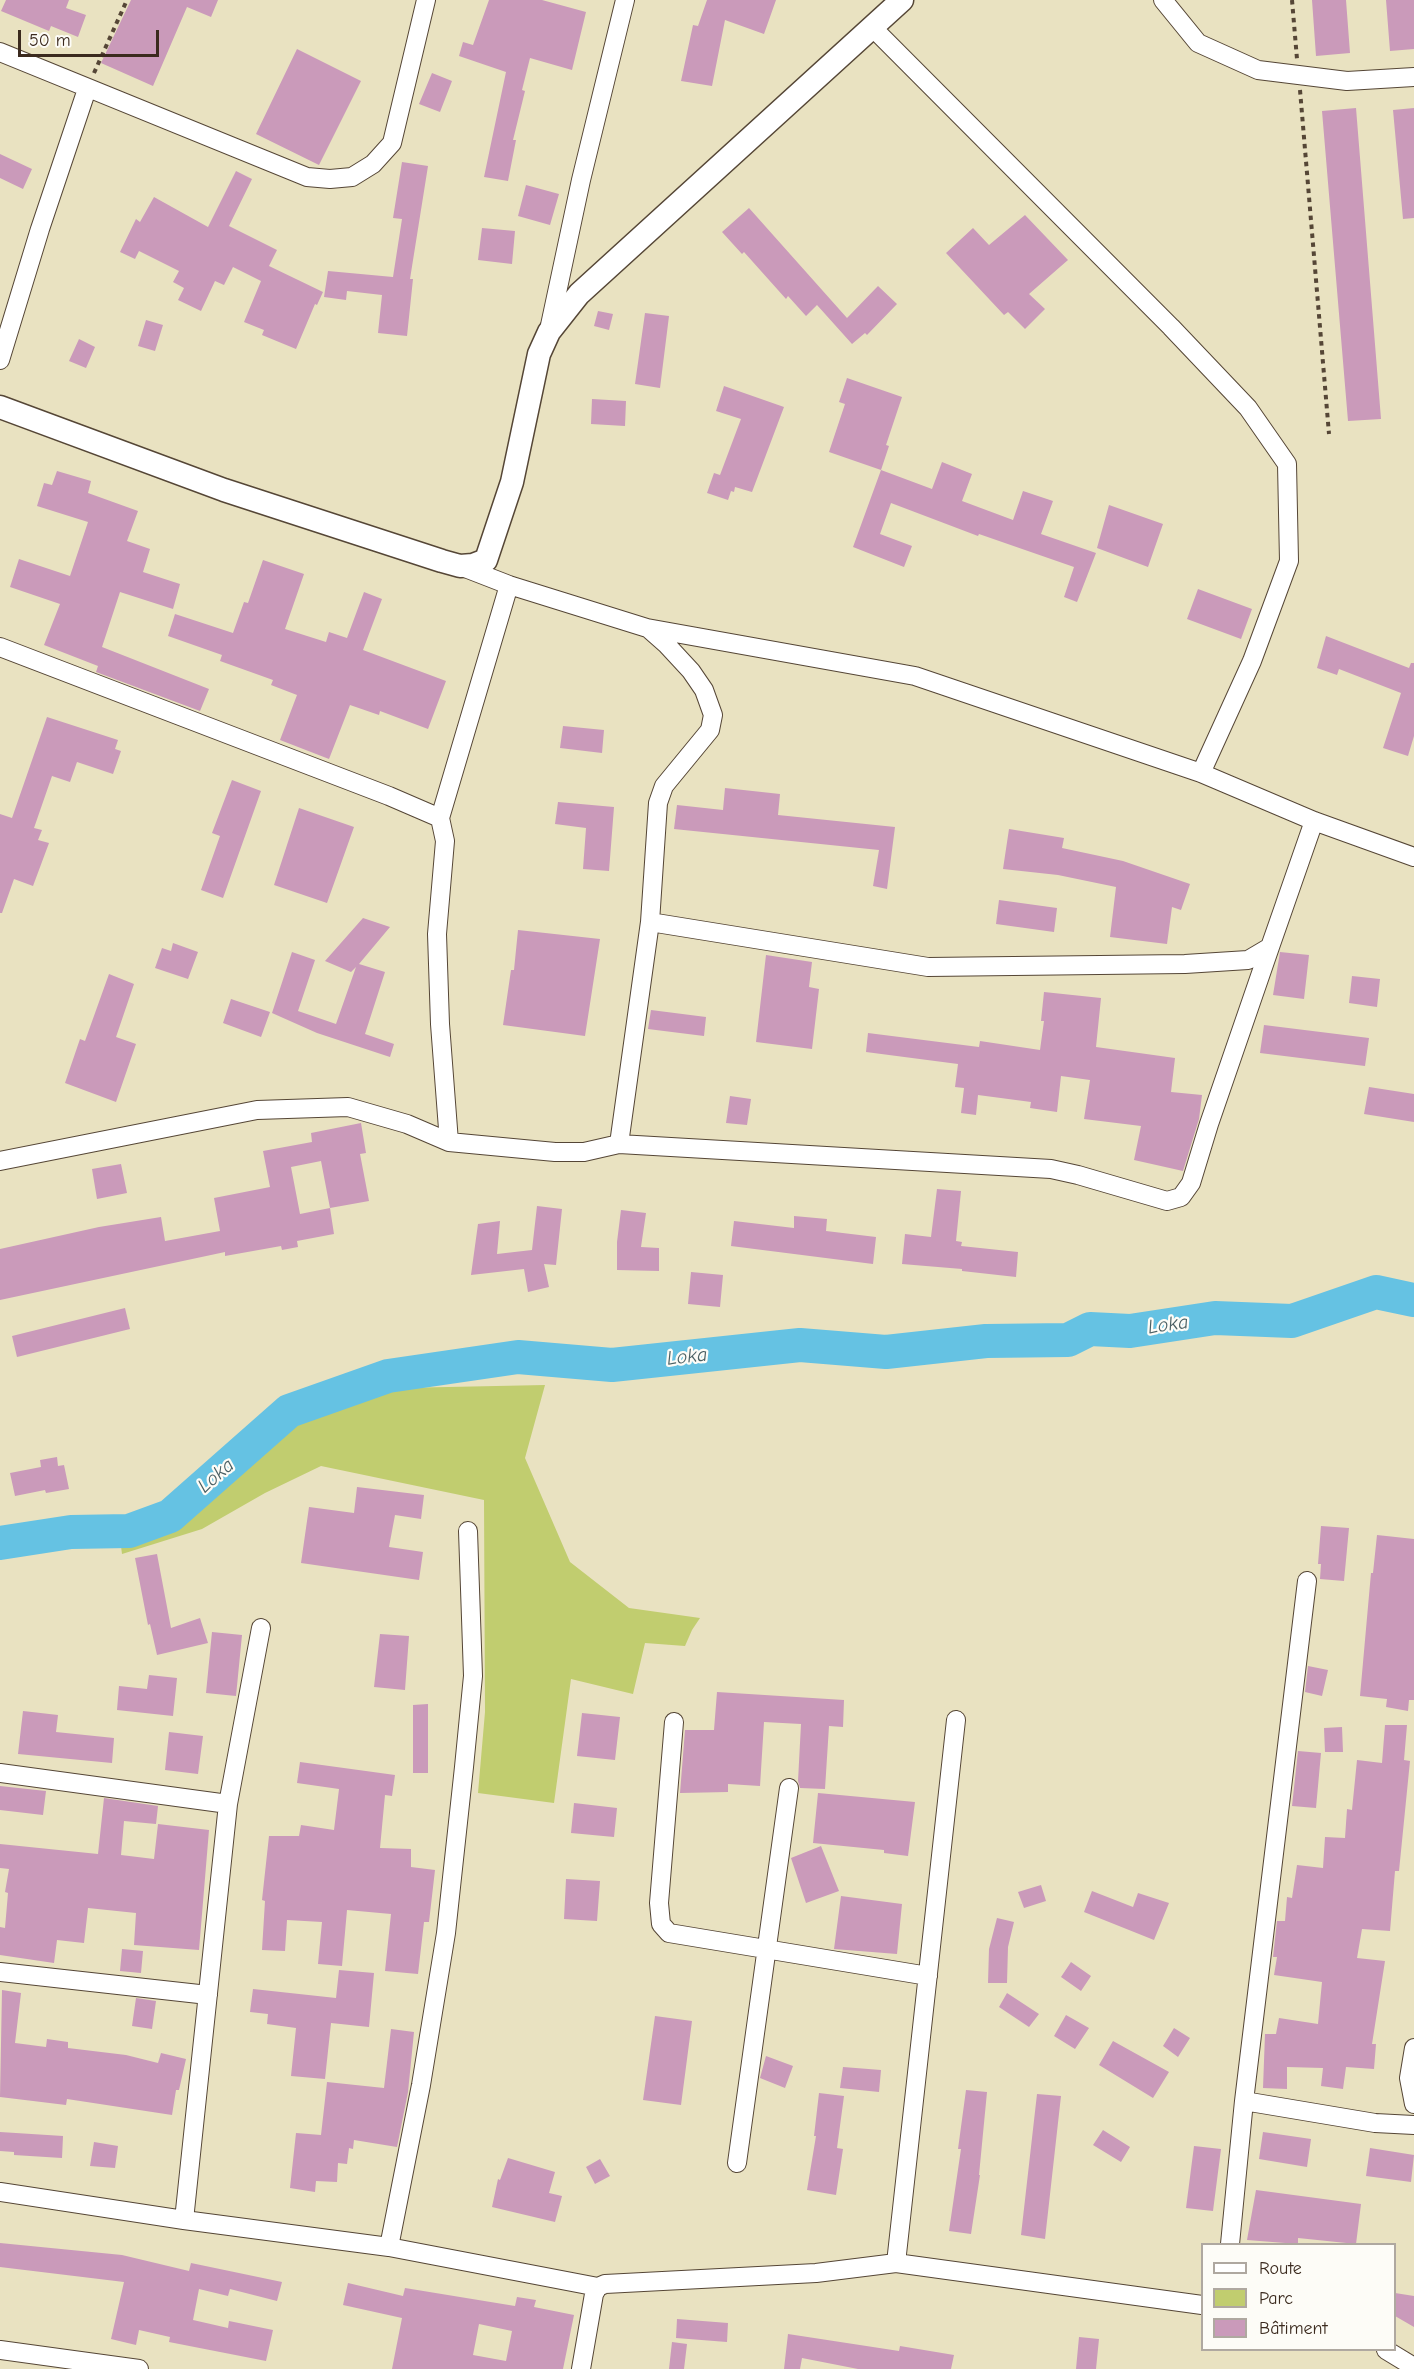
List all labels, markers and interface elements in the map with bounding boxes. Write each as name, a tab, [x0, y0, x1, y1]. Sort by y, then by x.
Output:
scale bar	[21, 18, 162, 56]
text: 50 m	[29, 30, 71, 51]
water label: Loka	[1146, 1310, 1190, 1340]
water label: Loka	[666, 1343, 708, 1371]
water label: Loka	[193, 1454, 239, 1498]
legend	[1201, 2243, 1396, 2351]
text: Route	[1259, 2258, 1302, 2279]
text: Parc	[1259, 2288, 1293, 2309]
text: Bâtiment	[1259, 2318, 1328, 2339]

